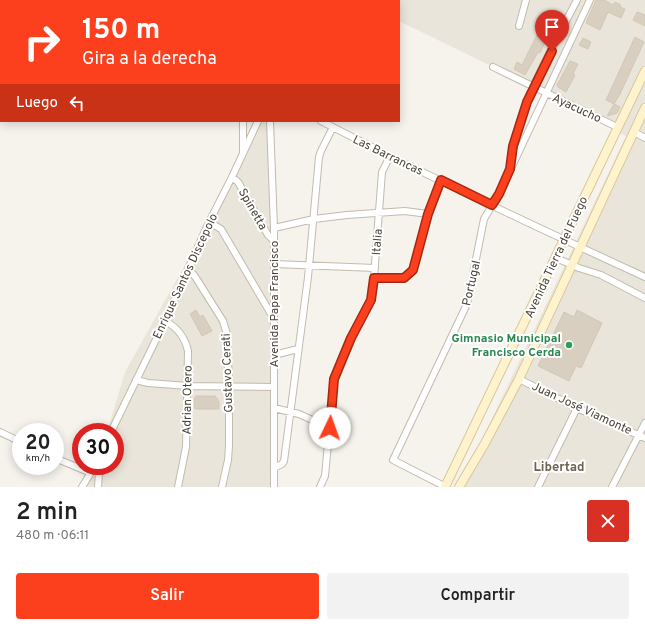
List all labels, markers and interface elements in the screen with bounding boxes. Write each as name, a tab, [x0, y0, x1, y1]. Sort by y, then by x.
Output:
pin	[535, 10, 569, 51]
text: 150 m	[82, 13, 160, 49]
icon: right	[16, 16, 68, 68]
icon: arrive	[541, 16, 563, 38]
text: Gira a la derecha	[82, 48, 217, 71]
street label: Ayacucho	[549, 91, 604, 127]
icon: left	[66, 92, 88, 114]
text: Luego	[16, 94, 58, 113]
street label: Las Barrancas	[350, 132, 425, 180]
street label: Spinetta	[234, 186, 270, 233]
street label: Avenida Tierra del Fuego	[522, 194, 592, 321]
street label: Enrique Santos Discepolo	[150, 211, 222, 342]
street label: Italia	[369, 228, 387, 256]
street label: Avenida Papa Francisco	[267, 240, 283, 367]
street label: Portugal	[459, 259, 485, 308]
place label: Gimnasio Municipal Francisco Cerda	[452, 331, 561, 361]
street label: Gustavo Cerati	[219, 333, 237, 413]
marker: Gimnasio Municipal Francisco Cerda	[564, 340, 574, 350]
street label: Adrian Otero	[179, 365, 197, 435]
street label: Juan José Viamonte	[529, 379, 634, 439]
position arrow	[309, 407, 351, 449]
speed limit sign: 30	[72, 423, 124, 475]
text: 20	[25, 431, 51, 457]
text: km/h	[26, 452, 50, 465]
district label: Libertad	[533, 460, 585, 476]
text: 2 min	[16, 498, 78, 528]
button: close	[587, 500, 629, 542]
text: 480 m · 06:11	[16, 528, 89, 544]
button: Salir	[16, 573, 319, 619]
button: Compartir	[327, 573, 629, 619]

